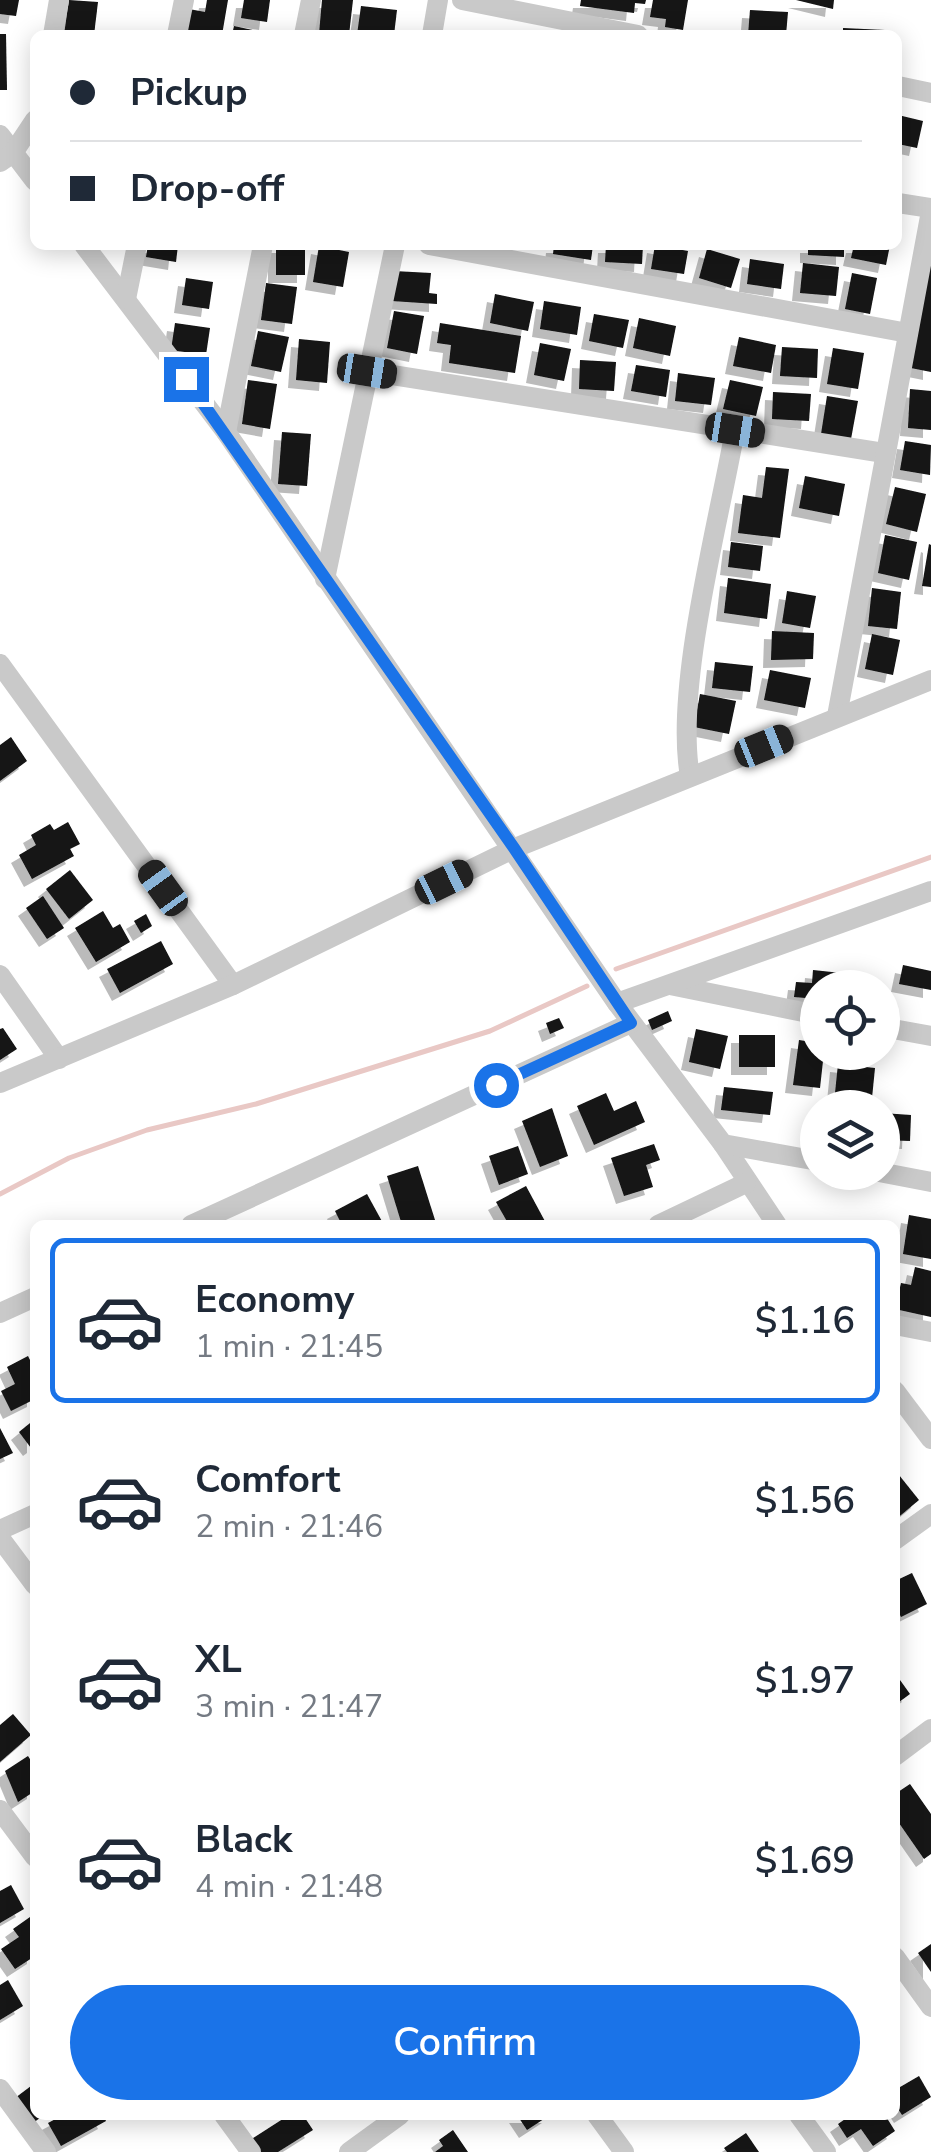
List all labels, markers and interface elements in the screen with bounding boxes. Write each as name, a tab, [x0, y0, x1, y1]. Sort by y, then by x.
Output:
text: Pickup	[130, 67, 248, 118]
text: Drop-off	[130, 163, 284, 214]
car	[335, 351, 399, 391]
route end	[164, 357, 209, 402]
car	[703, 410, 767, 450]
car	[731, 721, 797, 771]
car	[133, 855, 193, 921]
car	[410, 855, 478, 909]
map controls	[800, 970, 900, 1190]
button: locate	[800, 970, 900, 1070]
route start	[474, 1063, 519, 1108]
button: layers	[800, 1090, 900, 1190]
text: Economy	[195, 1274, 354, 1325]
icon: car	[75, 1276, 165, 1366]
text: $1.16	[755, 1295, 855, 1346]
text: 1 min · 21:45	[195, 1325, 383, 1368]
text: Comfort	[195, 1454, 340, 1505]
icon: car	[75, 1456, 165, 1546]
text: $1.56	[755, 1475, 855, 1526]
text: 2 min · 21:46	[195, 1505, 383, 1548]
text: XL	[195, 1634, 242, 1685]
icon: car	[75, 1636, 165, 1726]
text: $1.97	[755, 1655, 855, 1706]
text: 3 min · 21:47	[195, 1685, 383, 1728]
text: Black	[195, 1814, 292, 1865]
icon: car	[75, 1816, 165, 1906]
text: $1.69	[755, 1835, 855, 1886]
text: 4 min · 21:48	[195, 1865, 383, 1908]
button: Confirm	[70, 1985, 860, 2100]

